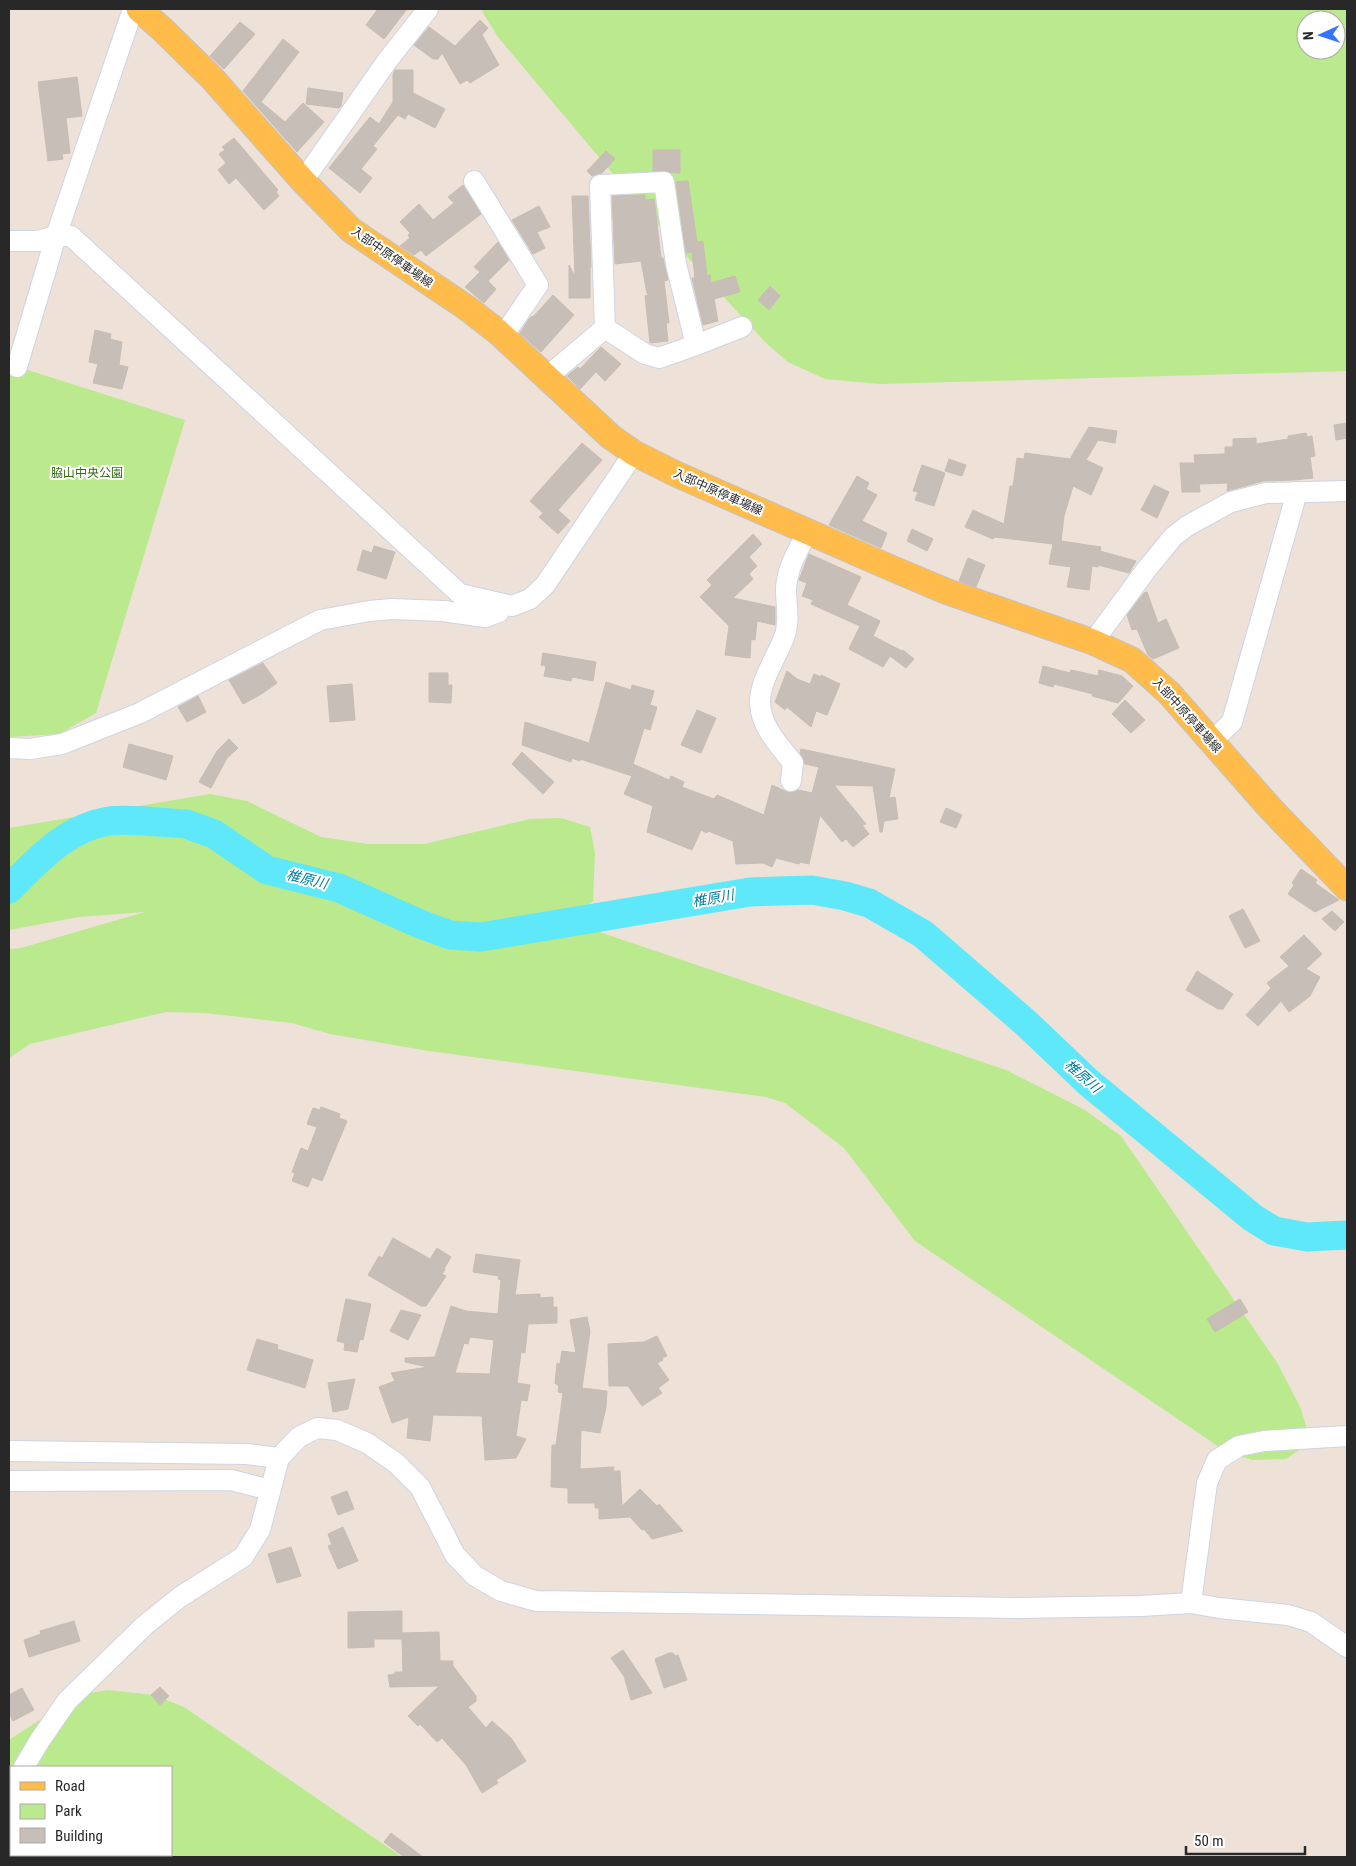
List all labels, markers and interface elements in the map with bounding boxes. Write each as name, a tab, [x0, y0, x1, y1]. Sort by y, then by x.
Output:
north arrow	[1296, 10, 1346, 60]
text: N	[1300, 31, 1316, 40]
street label: 入部中原停車場線	[349, 224, 435, 290]
park label: 脇山中央公園	[51, 466, 123, 480]
street label: 入部中原停車場線	[671, 466, 765, 518]
street label: 入部中原停車場線	[1150, 675, 1224, 755]
water label: 椎原川	[285, 866, 331, 892]
water label: 椎原川	[691, 886, 737, 910]
water label: 椎原川	[1062, 1056, 1106, 1097]
legend	[10, 1766, 172, 1856]
text: Road	[55, 1777, 85, 1795]
text: Park	[55, 1802, 82, 1820]
scale bar	[1186, 1824, 1305, 1856]
text: Building	[55, 1827, 103, 1845]
text: 50 m	[1194, 1832, 1224, 1850]

